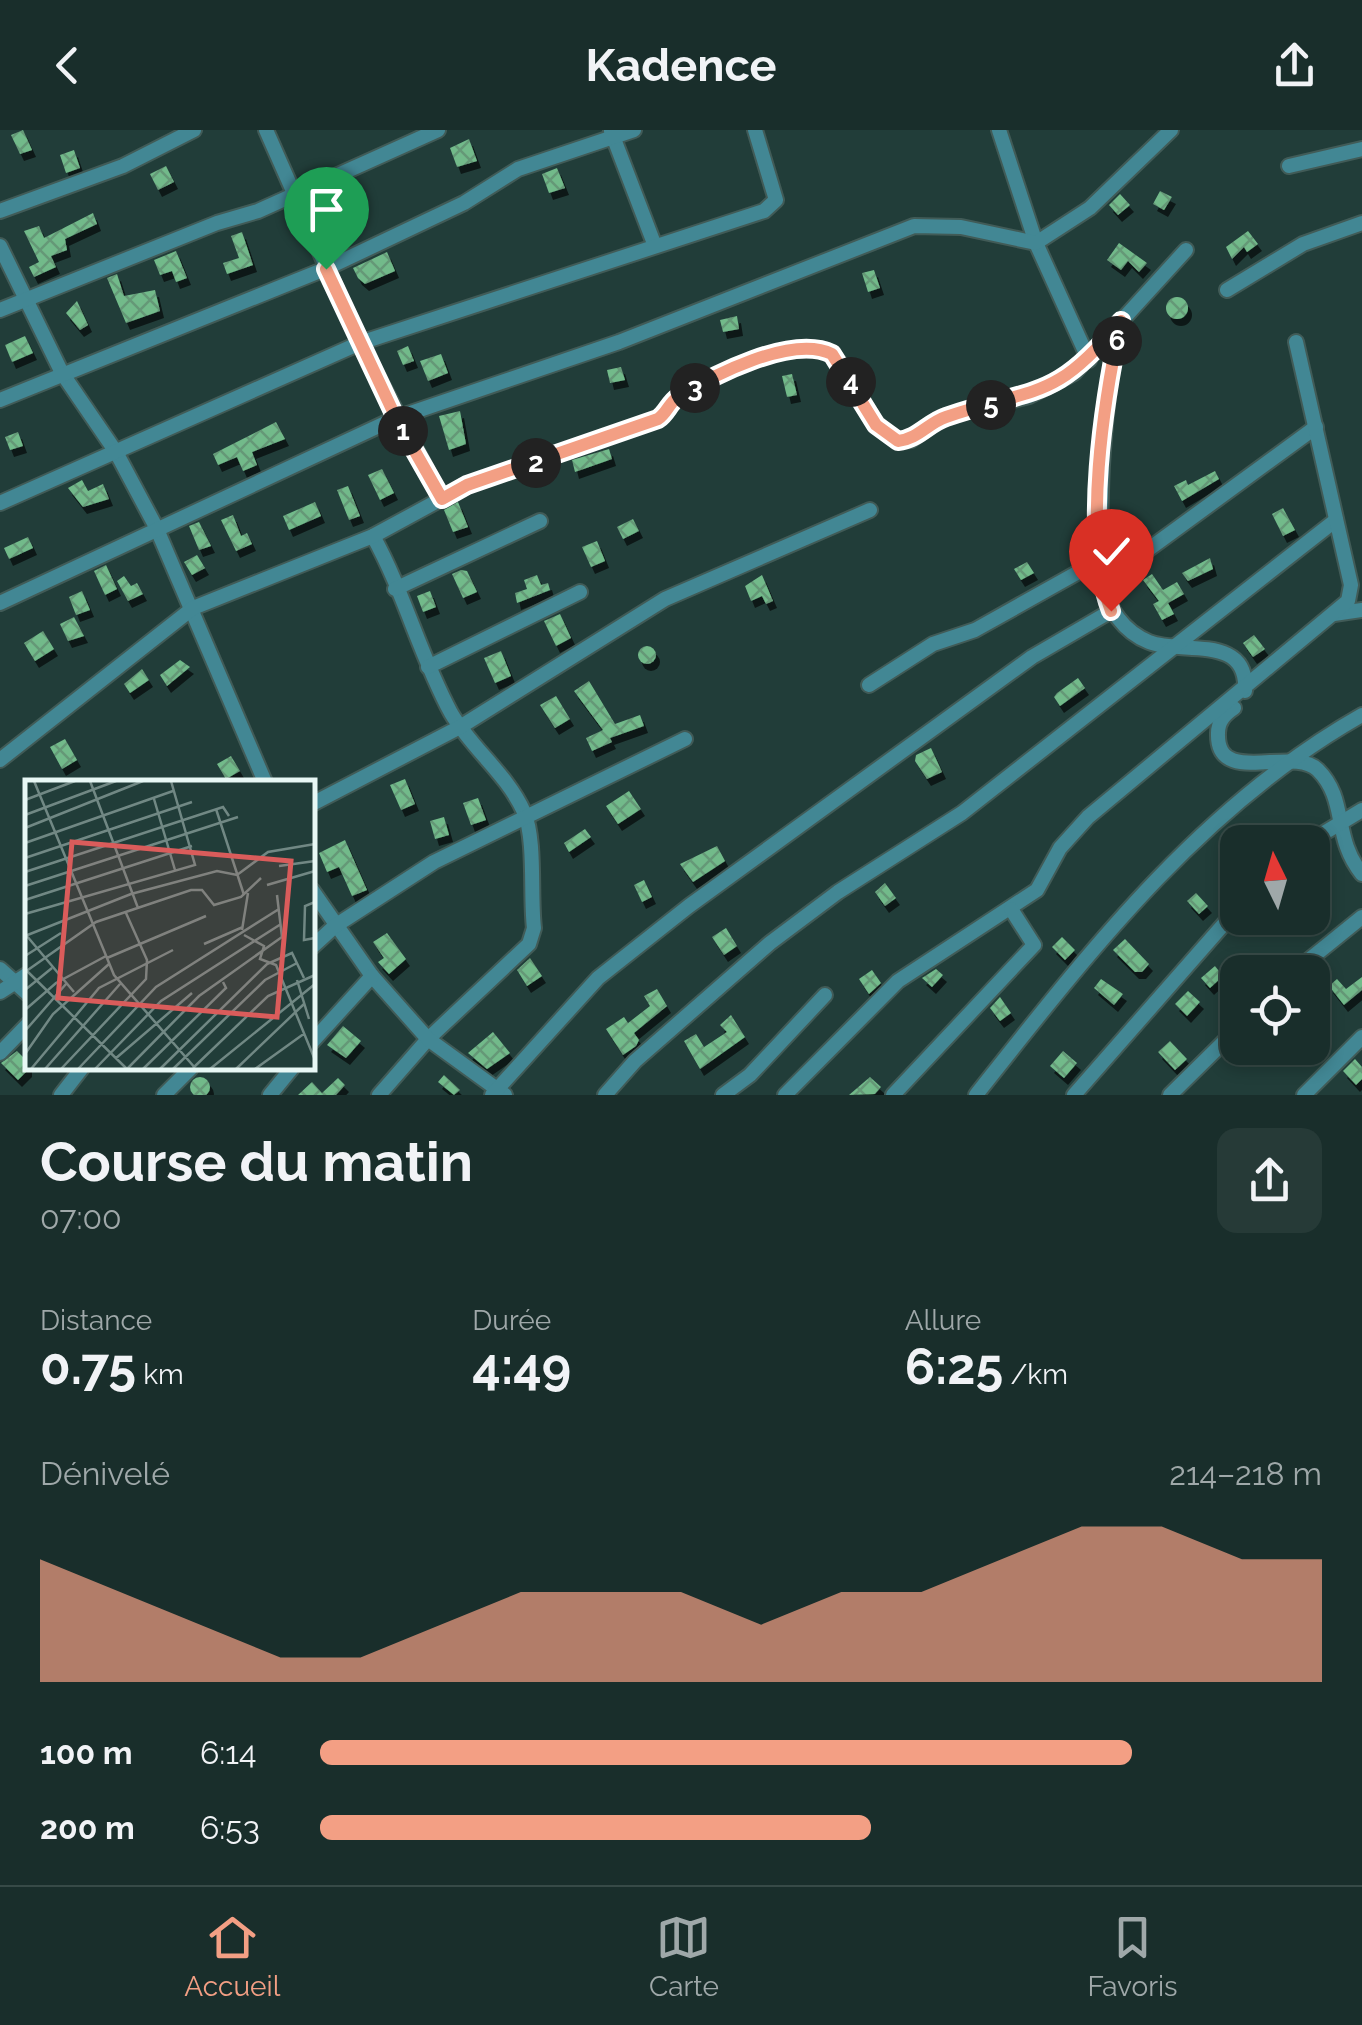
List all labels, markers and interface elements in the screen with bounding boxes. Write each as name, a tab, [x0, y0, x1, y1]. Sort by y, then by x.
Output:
icon: back	[40, 38, 95, 93]
icon: share	[1267, 38, 1322, 93]
text: Kadence	[585, 39, 777, 92]
pin	[284, 167, 369, 270]
icon: arrive	[299, 182, 354, 237]
pin: 6	[1092, 316, 1142, 366]
text: 6	[1109, 324, 1126, 357]
pin: 4	[826, 357, 876, 407]
pin: 3	[670, 363, 720, 413]
text: 4	[843, 365, 859, 398]
text: 3	[687, 371, 703, 404]
pin: 5	[966, 380, 1016, 430]
text: 5	[983, 388, 999, 421]
pin: 1	[378, 406, 428, 456]
text: 1	[396, 414, 410, 447]
pin: 2	[511, 438, 561, 488]
text: 2	[528, 446, 544, 479]
pin	[1069, 509, 1154, 612]
icon: check	[1084, 524, 1139, 579]
inset map	[25, 780, 315, 1070]
north arrow	[1220, 825, 1330, 935]
map controls	[1220, 825, 1330, 1065]
button: locate	[1220, 955, 1330, 1065]
button: share	[1217, 1128, 1322, 1233]
text: Course du matin	[40, 1129, 473, 1194]
text: 07:00	[40, 1199, 122, 1236]
text: Distance	[40, 1304, 152, 1337]
text: Durée	[472, 1304, 551, 1337]
text: Allure	[905, 1304, 981, 1337]
text: 0.75	[40, 1337, 136, 1396]
text: 4:49	[472, 1337, 571, 1396]
text: 6:25	[905, 1337, 1003, 1396]
text: km	[136, 1358, 184, 1391]
text: /km	[1003, 1358, 1068, 1391]
text: Dénivelé	[40, 1455, 170, 1492]
text: 214–218 m	[1169, 1455, 1322, 1492]
text: 100 m	[40, 1734, 133, 1771]
text: 6:14	[200, 1734, 256, 1771]
text: 200 m	[40, 1809, 135, 1846]
text: 6:53	[200, 1809, 260, 1846]
tab: Accueil	[184, 1910, 280, 2003]
tab: Carte	[649, 1910, 719, 2003]
tab: Favoris	[1088, 1910, 1178, 2003]

